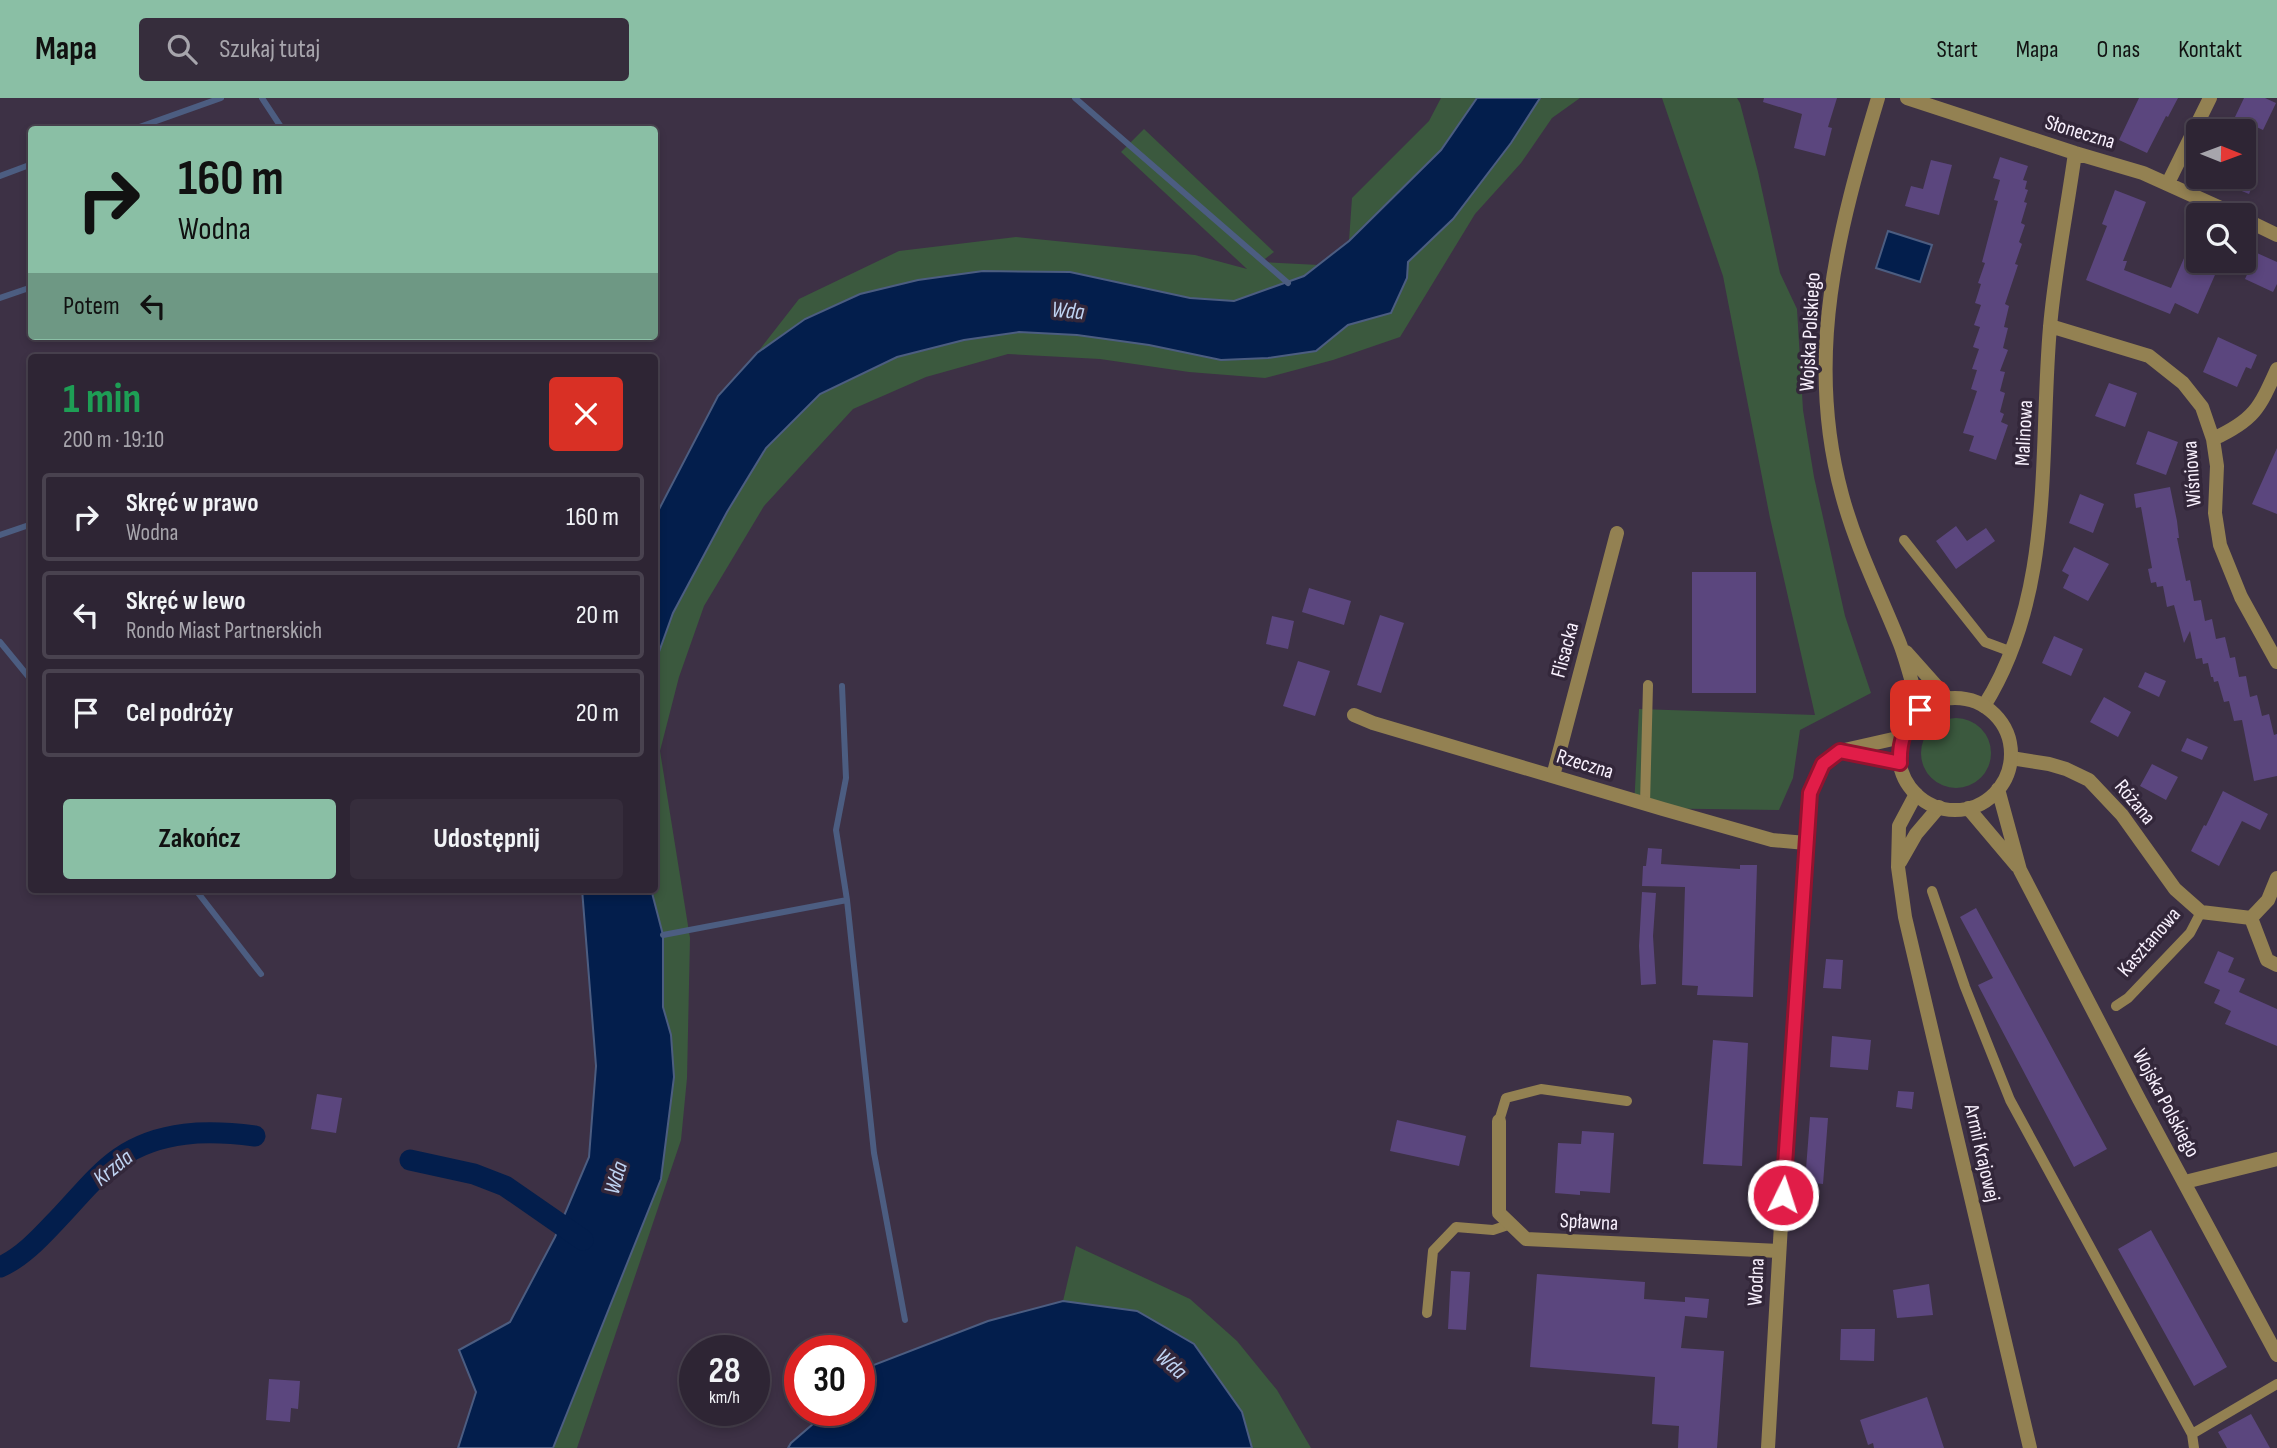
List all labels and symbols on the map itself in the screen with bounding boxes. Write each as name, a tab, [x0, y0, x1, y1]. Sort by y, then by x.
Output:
street label: Słoneczna	[2042, 110, 2118, 154]
north arrow	[2186, 119, 2256, 189]
street label: Wojska Polskiego	[1794, 272, 1826, 392]
water label: Wda	[1050, 296, 1086, 326]
street label: Malinowa	[2010, 399, 2038, 467]
street label: Wiśniowa	[2177, 440, 2207, 508]
street label: Flisacka	[1546, 620, 1584, 680]
pin	[1890, 680, 1950, 740]
street label: Rzeczna	[1553, 744, 1617, 784]
street label: Różana	[2109, 775, 2161, 829]
street label: Kasztanowa	[2112, 902, 2186, 982]
street label: Wojska Polskiego	[2127, 1045, 2205, 1161]
street label: Armii Krajowej	[1958, 1101, 2005, 1204]
water label: Krzda	[87, 1143, 139, 1192]
water label: Wda	[598, 1158, 634, 1198]
position arrow	[1746, 1158, 1820, 1232]
street label: Spławna	[1559, 1208, 1619, 1236]
street label: Wodna	[1742, 1257, 1770, 1307]
speed limit sign: 30	[784, 1335, 875, 1426]
water label: Wda	[1149, 1343, 1193, 1386]

